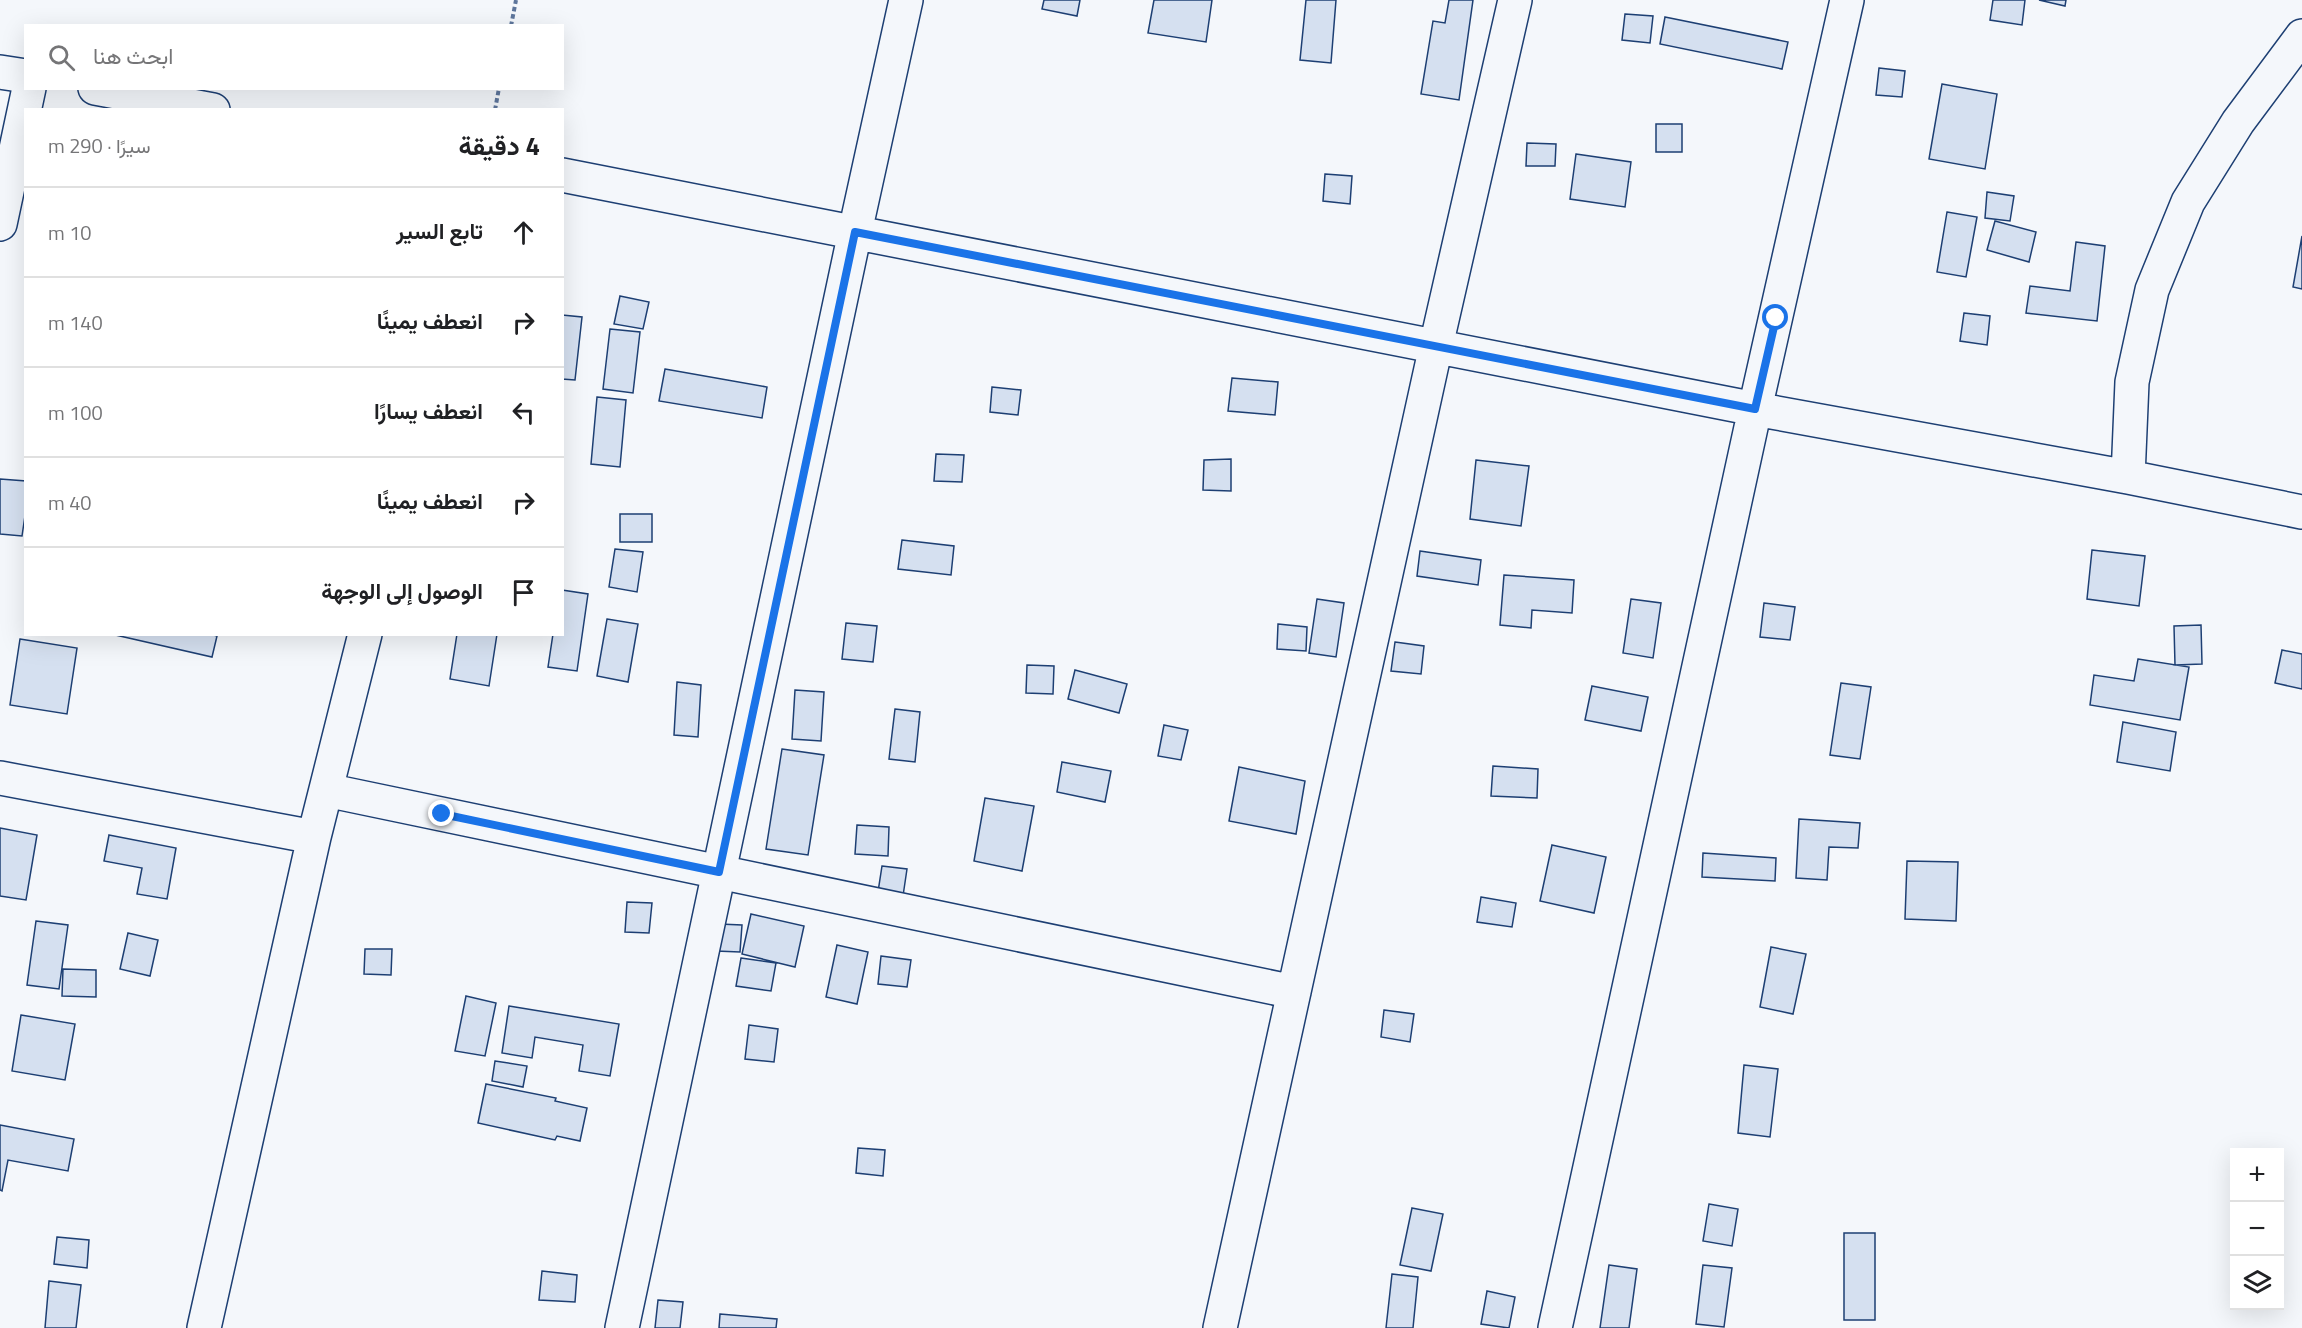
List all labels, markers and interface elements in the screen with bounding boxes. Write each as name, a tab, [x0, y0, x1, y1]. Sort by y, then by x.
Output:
search box	[24, 24, 564, 90]
text: ابحث هنا	[93, 39, 173, 73]
icon: search	[45, 41, 78, 74]
text: 4 دقيقة	[458, 126, 540, 165]
text: سيرًا · 290 m	[48, 130, 151, 161]
text: تابع السير	[396, 214, 483, 248]
icon: ahead	[507, 216, 540, 249]
text: 10 m	[48, 217, 92, 248]
text: انعطف يمينًا	[377, 304, 483, 338]
route start	[1762, 304, 1788, 330]
icon: right	[507, 306, 540, 339]
text: 140 m	[48, 307, 103, 338]
text: انعطف يسارًا	[374, 394, 483, 428]
icon: left	[507, 396, 540, 429]
text: 100 m	[48, 397, 103, 428]
text: انعطف يمينًا	[377, 484, 483, 518]
icon: right	[507, 486, 540, 519]
text: 40 m	[48, 487, 92, 518]
text: الوصول إلى الوجهة	[321, 574, 483, 608]
icon: arrive	[507, 576, 540, 609]
route end	[428, 800, 454, 826]
map controls	[2230, 1148, 2284, 1310]
button: +	[2230, 1148, 2284, 1202]
button: −	[2230, 1202, 2284, 1256]
button: layers	[2230, 1256, 2284, 1310]

